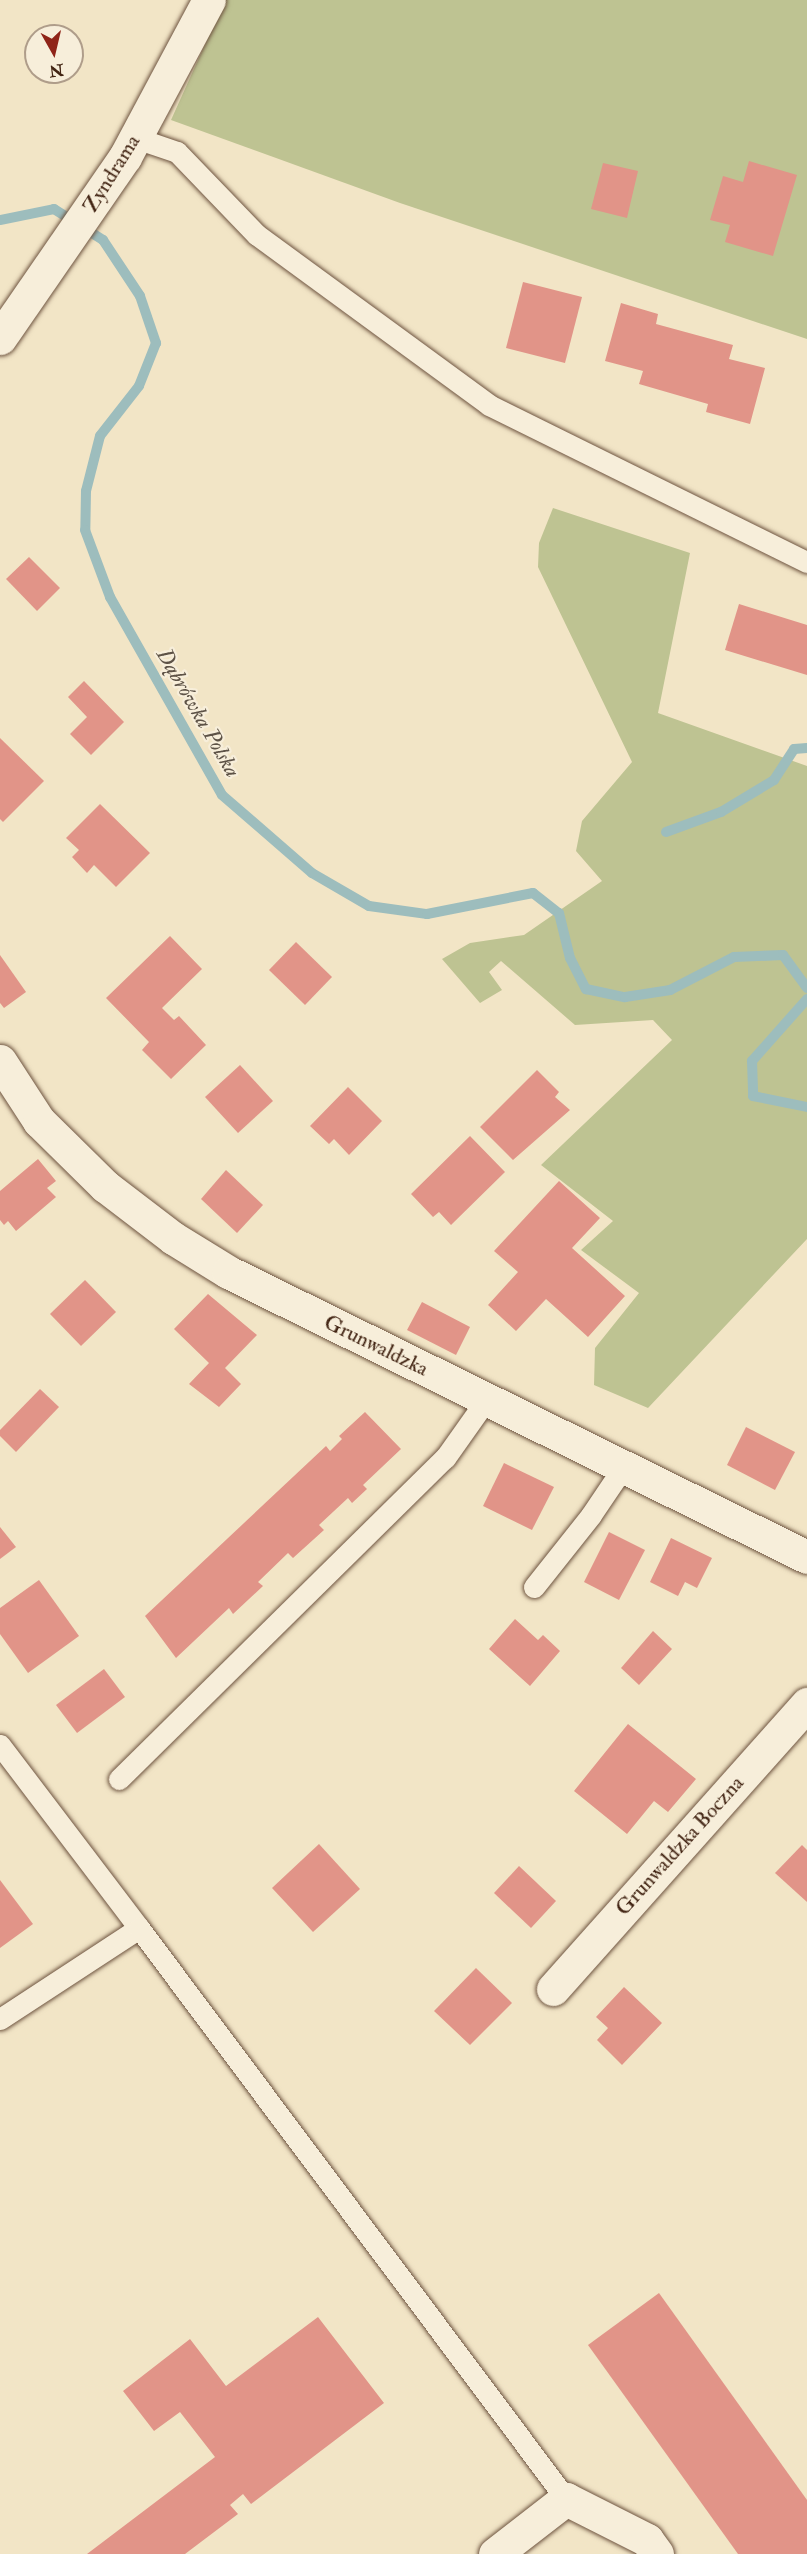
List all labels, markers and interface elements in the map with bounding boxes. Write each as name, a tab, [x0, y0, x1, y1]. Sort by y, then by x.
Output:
north arrow	[24, 24, 84, 84]
text: N	[48, 59, 65, 81]
street label: Zyndrama	[78, 130, 146, 218]
water label: Dąbrówka Polska	[150, 644, 246, 782]
street label: Grunwaldzka	[320, 1310, 432, 1382]
street label: Grunwaldzka Boczna	[611, 1771, 749, 1921]

